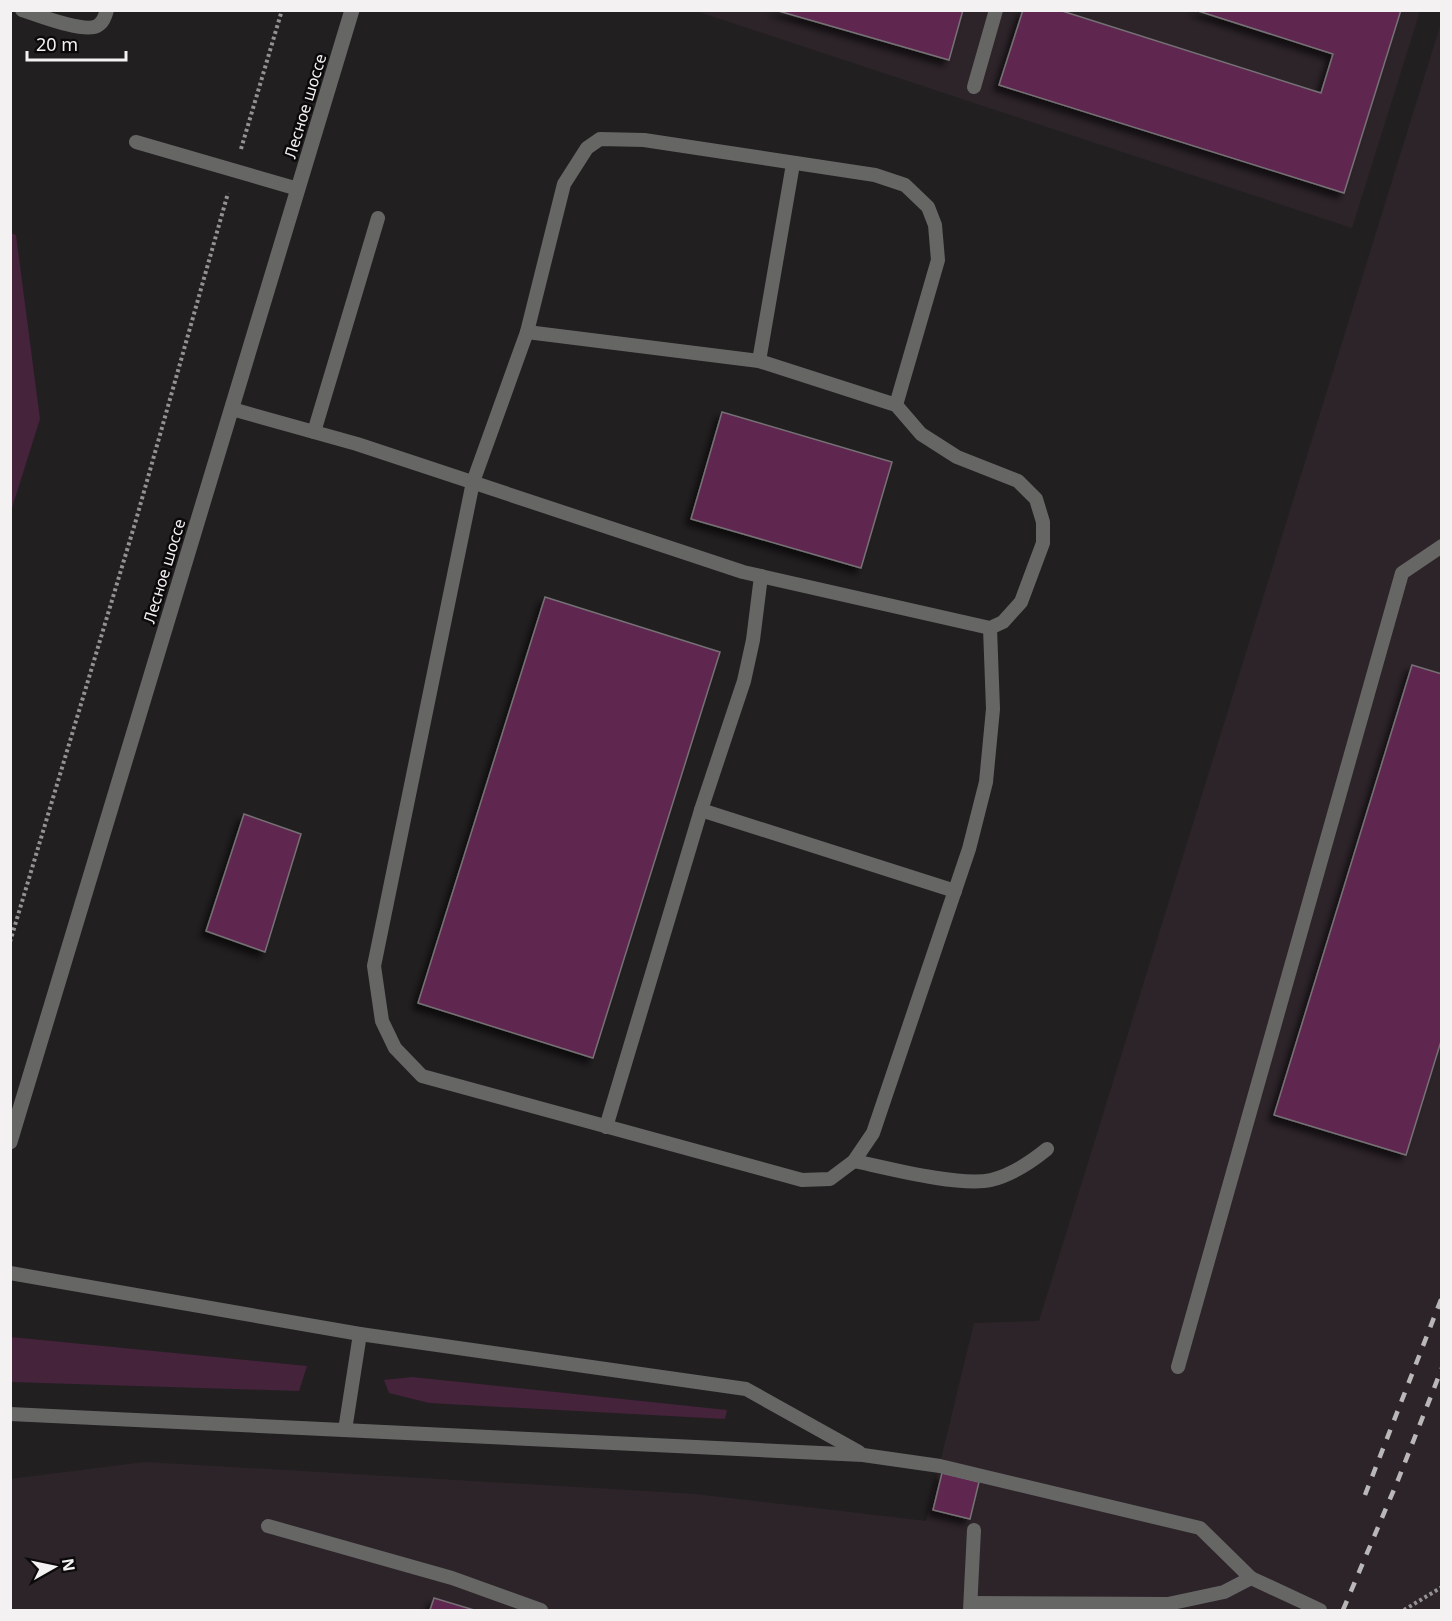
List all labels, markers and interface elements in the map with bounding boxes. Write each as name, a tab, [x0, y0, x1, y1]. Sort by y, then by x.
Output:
scale bar	[27, 24, 126, 62]
text: 20 m	[36, 32, 78, 56]
street label: Лесное шоссе	[279, 51, 331, 161]
street label: Лесное шоссе	[138, 516, 190, 626]
north arrow	[24, 1537, 84, 1597]
text: N	[57, 1557, 81, 1573]

